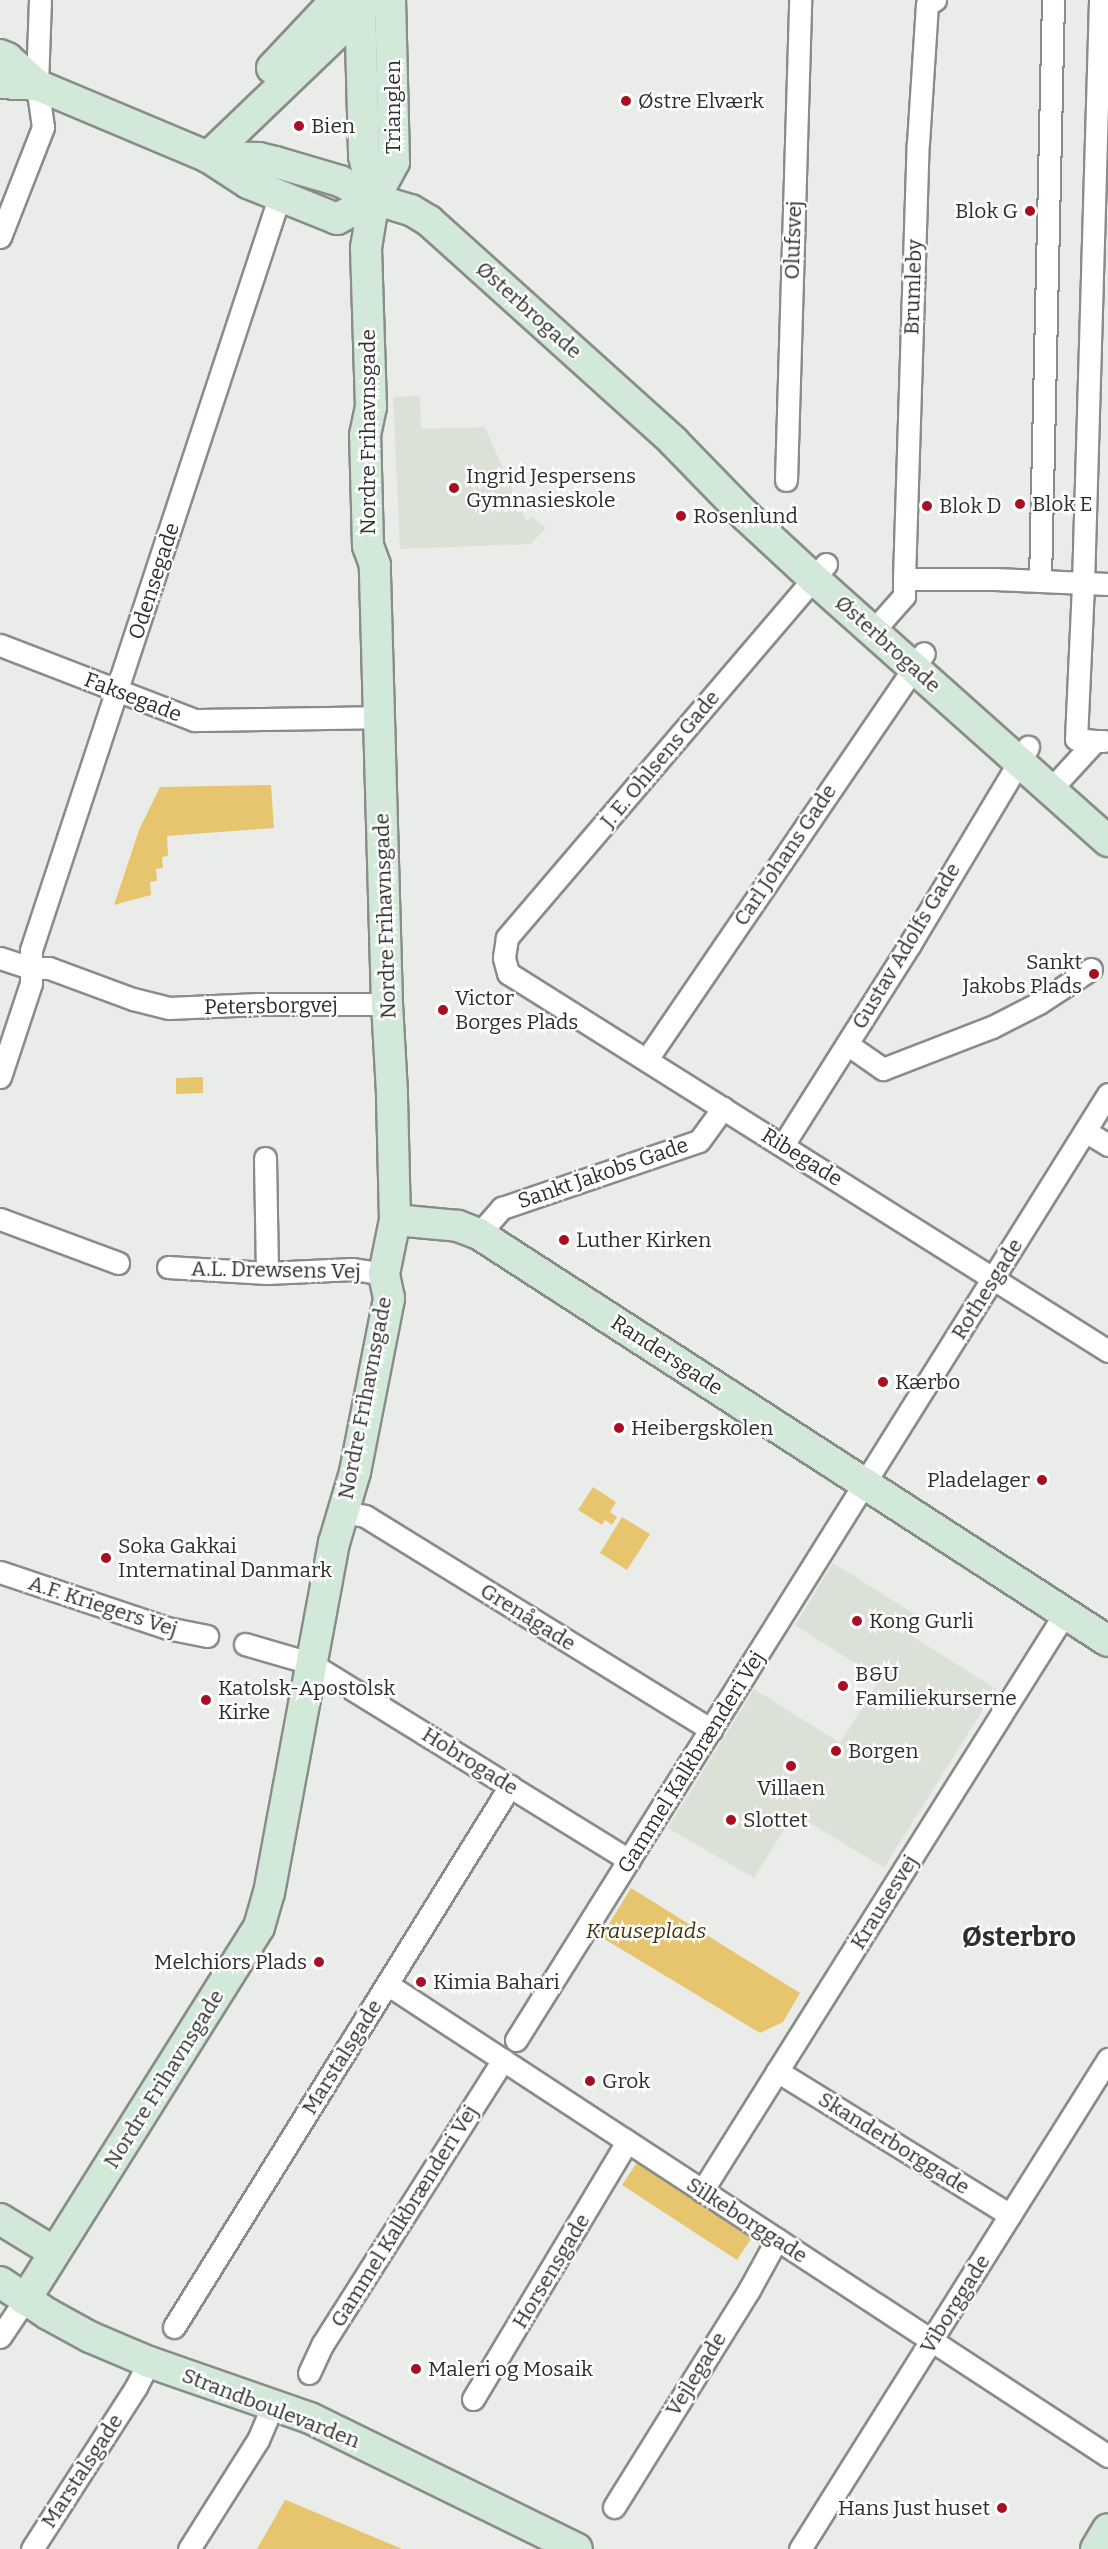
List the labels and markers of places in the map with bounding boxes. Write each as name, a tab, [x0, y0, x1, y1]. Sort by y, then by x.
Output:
place label: Østre Elværk	[638, 88, 764, 114]
marker: Østre Elværk	[619, 94, 633, 108]
place label: Bien	[311, 113, 355, 139]
marker: Bien	[292, 119, 306, 133]
place label: Blok G	[955, 198, 1018, 224]
marker: Blok G	[1023, 204, 1037, 218]
place label: Ingrid Jespersens Gymnasieskole	[466, 463, 636, 513]
marker: Ingrid Jespersens Gymnasieskole	[447, 481, 461, 495]
place label: Blok E	[1032, 491, 1093, 517]
place label: Blok D	[939, 493, 1002, 519]
marker: Blok E	[1013, 497, 1027, 511]
marker: Blok D	[920, 499, 934, 513]
place label: Rosenlund	[693, 503, 798, 529]
marker: Rosenlund	[674, 509, 688, 523]
place label: Sankt Jakobs Plads	[962, 949, 1082, 999]
marker: Sankt Jakobs Plads	[1087, 967, 1101, 981]
place label: Victor Borges Plads	[455, 985, 578, 1035]
marker: Victor Borges Plads	[436, 1003, 450, 1017]
place label: Luther Kirken	[576, 1227, 711, 1253]
marker: Luther Kirken	[557, 1233, 571, 1247]
place label: Kærbo	[895, 1369, 960, 1395]
marker: Kærbo	[876, 1375, 890, 1389]
place label: Heibergskolen	[631, 1415, 773, 1441]
marker: Heibergskolen	[612, 1421, 626, 1435]
place label: Pladelager	[927, 1467, 1030, 1493]
marker: Pladelager	[1035, 1473, 1049, 1487]
place label: Soka Gakkai Internatinal Danmark	[118, 1533, 332, 1583]
marker: Soka Gakkai Internatinal Danmark	[99, 1551, 113, 1565]
place label: Kong Gurli	[869, 1608, 974, 1634]
marker: Kong Gurli	[850, 1614, 864, 1628]
place label: B&U Familiekurserne	[855, 1661, 1017, 1711]
place label: Katolsk-Apostolsk Kirke	[218, 1675, 395, 1725]
marker: B&U Familiekurserne	[836, 1679, 850, 1693]
marker: Katolsk-Apostolsk Kirke	[199, 1693, 213, 1707]
place label: Borgen	[848, 1738, 918, 1764]
marker: Borgen	[829, 1744, 843, 1758]
marker: Villaen	[784, 1759, 798, 1773]
place label: Villaen	[757, 1775, 825, 1801]
place label: Slottet	[743, 1807, 808, 1833]
marker: Slottet	[724, 1813, 738, 1827]
place label: Melchiors Plads	[154, 1949, 307, 1975]
marker: Melchiors Plads	[312, 1955, 326, 1969]
place label: Kimia Bahari	[433, 1969, 560, 1995]
marker: Kimia Bahari	[414, 1975, 428, 1989]
place label: Grok	[602, 2068, 650, 2094]
marker: Grok	[583, 2074, 597, 2088]
place label: Maleri og Mosaik	[428, 2356, 593, 2382]
marker: Maleri og Mosaik	[409, 2362, 423, 2376]
place label: Hans Just huset	[838, 2495, 990, 2521]
marker: Hans Just huset	[995, 2501, 1009, 2515]

